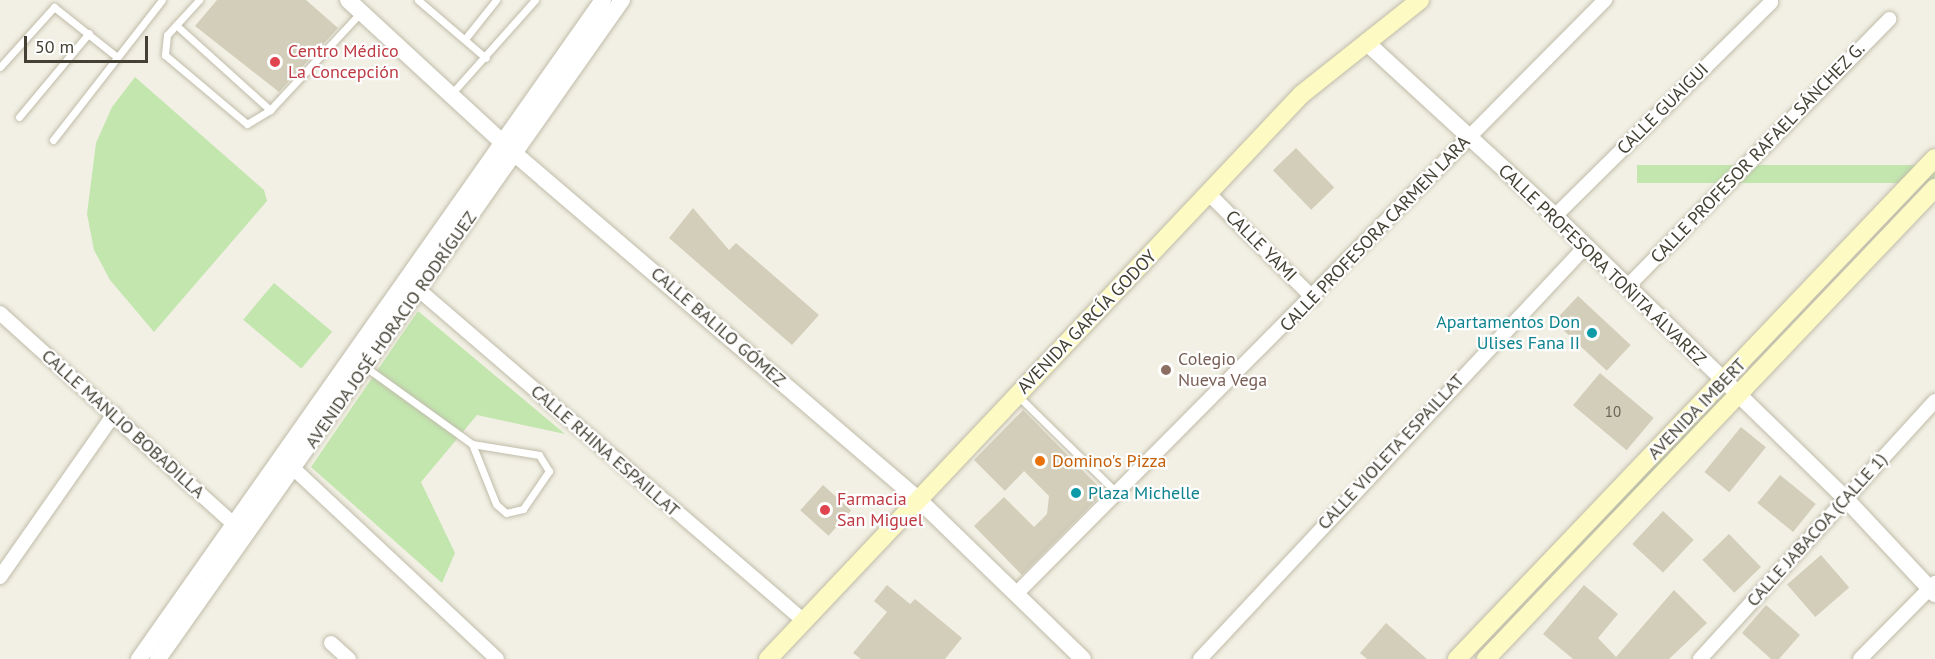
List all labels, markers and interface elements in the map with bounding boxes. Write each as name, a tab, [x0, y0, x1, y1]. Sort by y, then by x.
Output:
scale bar	[27, 24, 152, 62]
text: 50 m	[35, 35, 74, 58]
street label: CALLE PROFESOR RAFAEL SÁNCHEZ G.	[1646, 38, 1870, 268]
place label: Centro Médico La Concepción	[288, 41, 399, 84]
marker: Centro Médico La Concepción	[266, 53, 284, 71]
street label: CALLE GUAIGUI	[1613, 59, 1713, 159]
street label: CALLE PROFESORA CARMEN LARA	[1275, 131, 1475, 337]
street label: CALLE PROFESORA TOÑITA ÁLVAREZ	[1493, 159, 1711, 371]
street label: CALLE YAMI	[1221, 206, 1301, 286]
street label: AVENIDA JOSÉ HORACIO RODRÍGUEZ	[301, 207, 481, 453]
street label: AVENIDA GARCÍA GODOY	[1012, 245, 1162, 399]
street label: CALLE BALILO GÓMEZ	[646, 263, 790, 391]
place label: Apartamentos Don Ulises Fana II	[1436, 312, 1580, 354]
marker: Apartamentos Don Ulises Fana II	[1585, 326, 1599, 340]
street label: CALLE MANLIO BOBADILLA	[37, 345, 209, 503]
place label: Colegio Nueva Vega	[1178, 349, 1268, 392]
street label: AVENIDA IMBERT	[1643, 354, 1751, 464]
marker: Colegio Nueva Vega	[1159, 363, 1173, 377]
street label: CALLE VIOLETA ESPAILLAT	[1313, 369, 1469, 535]
street label: CALLE RHINA ESPAILLAT	[526, 380, 684, 522]
house number: 10	[1605, 403, 1621, 421]
street label: CALLE JABACOA (CALLE 1)	[1742, 448, 1892, 612]
place label: Domino's Pizza	[1052, 450, 1166, 472]
marker: Domino's Pizza	[1033, 454, 1047, 468]
place label: Plaza Michelle	[1088, 482, 1200, 504]
marker: Plaza Michelle	[1069, 486, 1083, 500]
place label: Farmacia San Miguel	[837, 489, 923, 532]
marker: Farmacia San Miguel	[818, 503, 832, 517]

